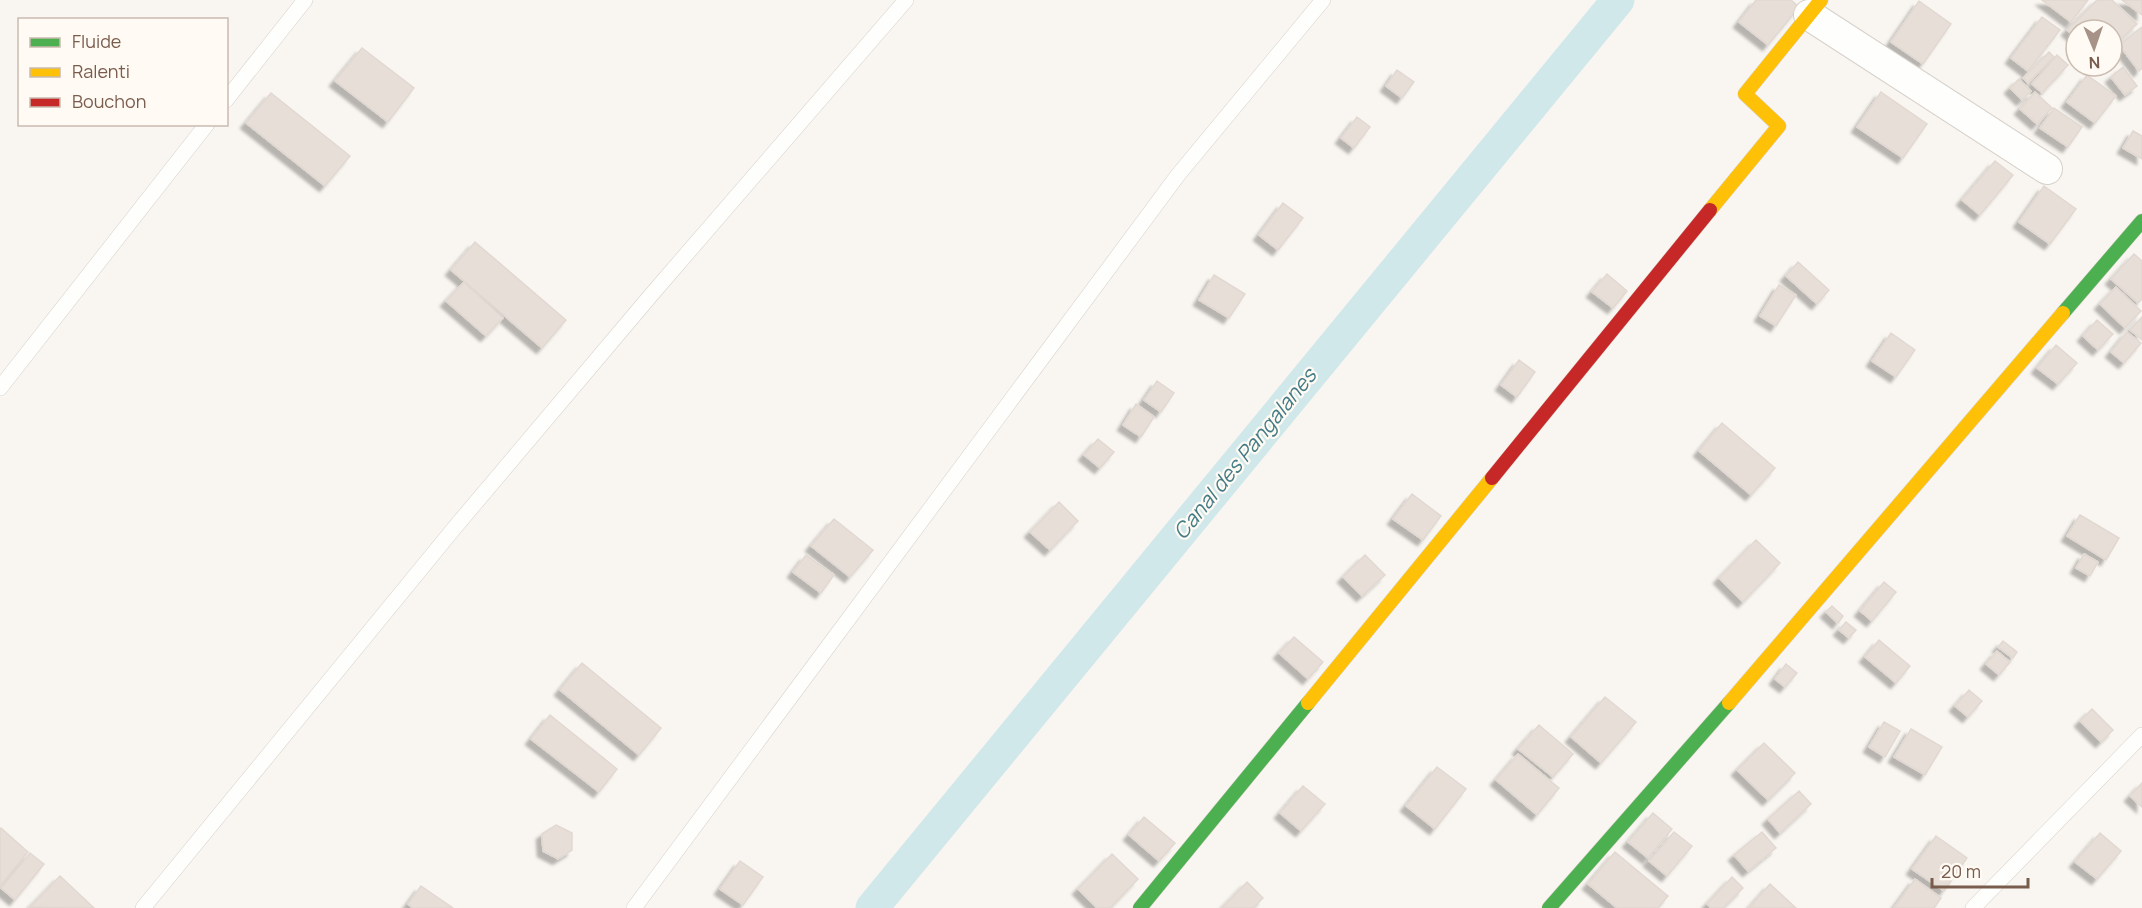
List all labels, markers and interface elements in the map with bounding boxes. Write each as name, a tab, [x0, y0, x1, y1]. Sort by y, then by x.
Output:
legend	[18, 18, 228, 126]
north arrow	[2064, 18, 2124, 78]
text: Fluide	[72, 29, 121, 53]
text: N	[2088, 52, 2101, 74]
text: Ralenti	[72, 59, 130, 83]
text: Bouchon	[72, 89, 146, 113]
water label: Canal des Pangalanes	[1166, 360, 1323, 545]
scale bar	[1932, 851, 2028, 889]
text: 20 m	[1941, 859, 1981, 883]

